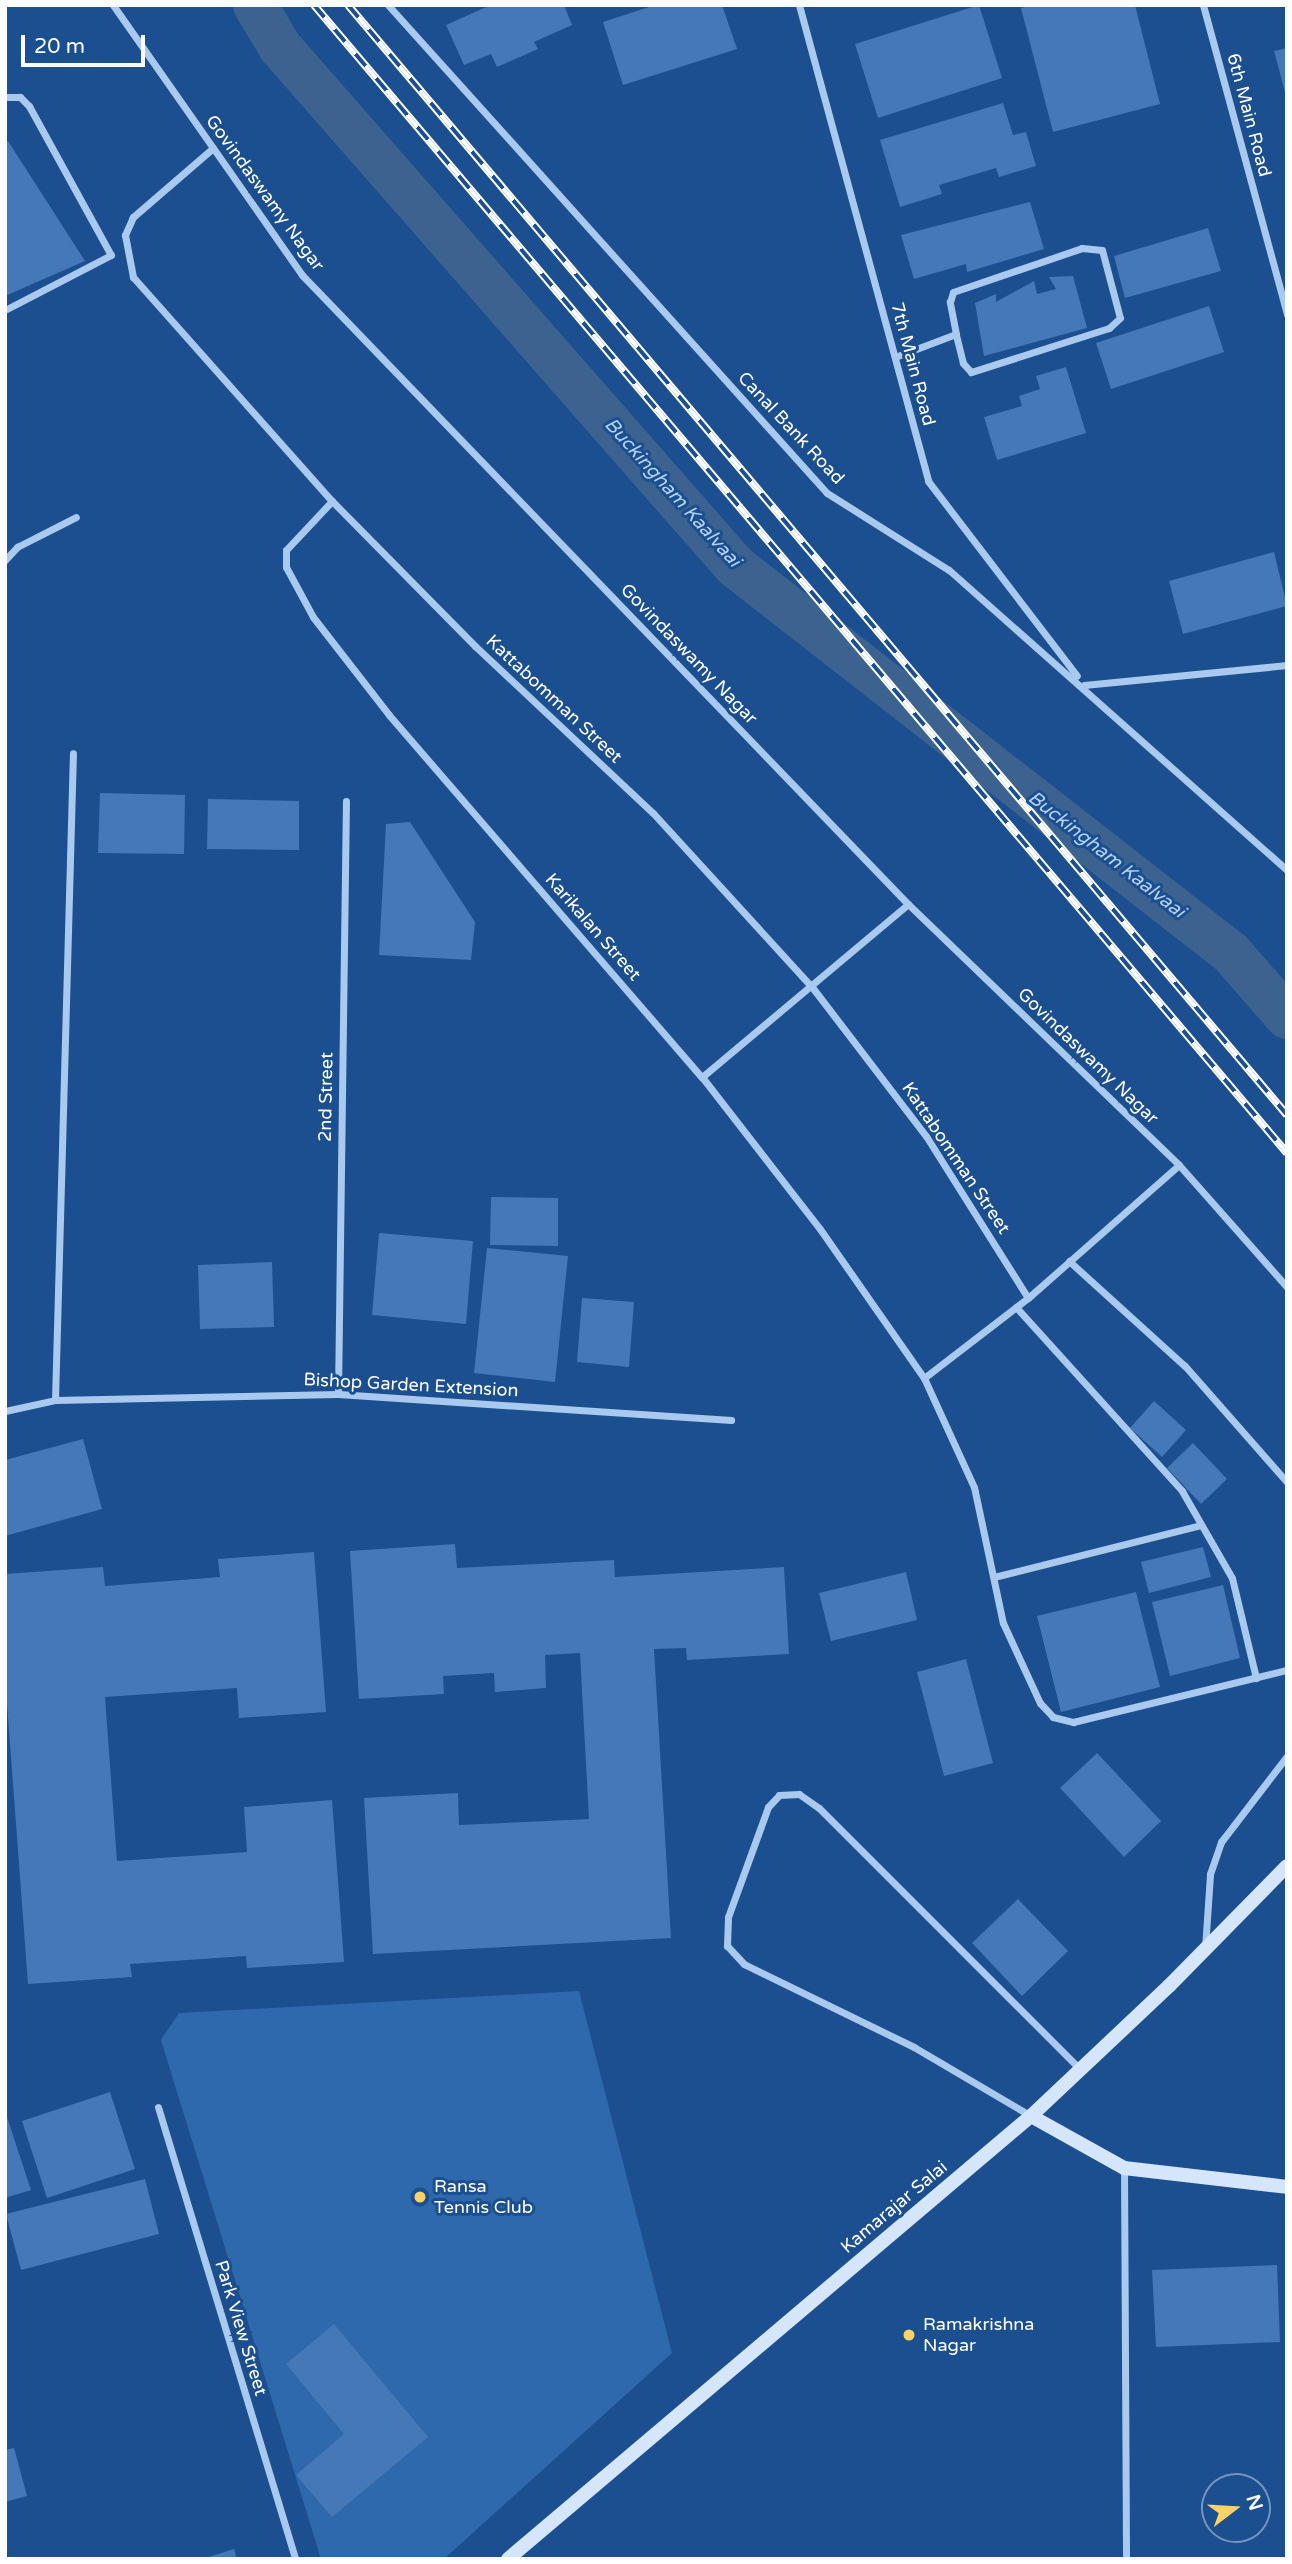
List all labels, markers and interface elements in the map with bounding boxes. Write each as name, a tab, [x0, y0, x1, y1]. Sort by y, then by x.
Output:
scale bar	[24, 21, 149, 65]
text: 20 m	[34, 34, 85, 59]
street label: 6th Main Road	[1222, 51, 1276, 179]
street label: Govindaswamy Nagar	[201, 111, 329, 275]
street label: 7th Main Road	[886, 300, 940, 428]
street label: Canal Bank Road	[733, 367, 849, 489]
water label: Buckingham Kaalvaai	[599, 414, 745, 572]
street label: Govindaswamy Nagar	[616, 579, 762, 729]
street label: Kattabomman Street	[481, 630, 627, 768]
water label: Buckingham Kaalvaai	[1023, 787, 1189, 923]
street label: Karikalan Street	[541, 869, 645, 985]
street label: Govindaswamy Nagar	[1013, 983, 1163, 1129]
street label: 2nd Street	[314, 1052, 338, 1142]
street label: Kattabomman Street	[897, 1078, 1015, 1238]
street label: Bishop Garden Extension	[303, 1369, 519, 1401]
street label: Kamarajar Salai	[836, 2156, 952, 2258]
place label: Ransa Tennis Club	[434, 2176, 533, 2218]
marker: Ransa Tennis Club	[412, 2189, 428, 2205]
street label: Park View Street	[210, 2258, 272, 2398]
place label: Ramakrishna Nagar	[923, 2314, 1034, 2356]
marker: Ramakrishna Nagar	[901, 2327, 917, 2343]
north arrow	[1201, 2473, 1271, 2543]
text: N	[1241, 2492, 1267, 2513]

